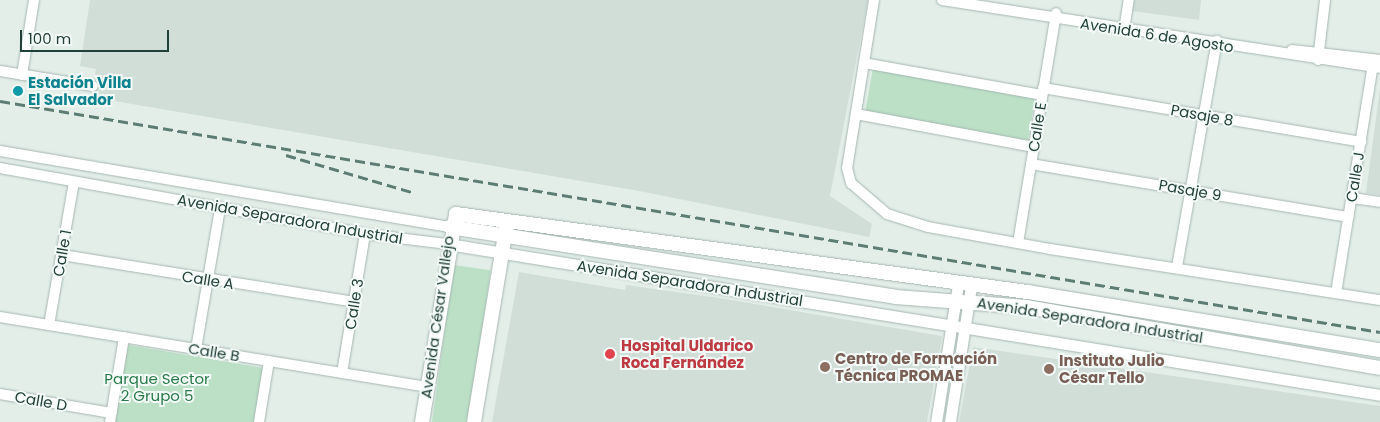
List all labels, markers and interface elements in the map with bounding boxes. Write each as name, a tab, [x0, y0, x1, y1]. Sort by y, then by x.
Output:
street label: Avenida 6 de Agosto	[1079, 14, 1235, 56]
scale bar	[22, 20, 171, 52]
text: 100 m	[28, 28, 71, 49]
place label: Estación Villa El Salvador	[28, 73, 132, 108]
marker: Estación Villa El Salvador	[12, 85, 24, 97]
street label: Calle E	[1024, 101, 1050, 153]
street label: Pasaje 8	[1169, 101, 1235, 129]
street label: Calle J	[1342, 151, 1368, 203]
street label: Pasaje 9	[1157, 176, 1223, 204]
street label: Avenida Separadora Industrial	[176, 190, 404, 248]
street label: Calle 1	[49, 228, 75, 278]
street label: Avenida César Vallejo	[417, 234, 457, 400]
street label: Avenida Separadora Industrial	[576, 256, 804, 310]
street label: Calle A	[181, 267, 235, 293]
street label: Calle 3	[341, 277, 367, 331]
street label: Avenida Separadora Industrial	[976, 293, 1204, 347]
place label: Hospital Uldarico Roca Fernández	[621, 336, 753, 371]
street label: Calle B	[187, 339, 241, 365]
marker: Hospital Uldarico Roca Fernández	[603, 347, 617, 361]
place label: Centro de Formación Técnica PROMAE	[835, 349, 997, 384]
place label: Instituto Julio César Tello	[1059, 351, 1165, 386]
marker: Centro de Formación Técnica PROMAE	[819, 361, 831, 373]
marker: Instituto Julio César Tello	[1043, 363, 1055, 375]
park label: Parque Sector 2 Grupo 5	[104, 369, 210, 404]
street label: Calle D	[13, 388, 69, 414]

